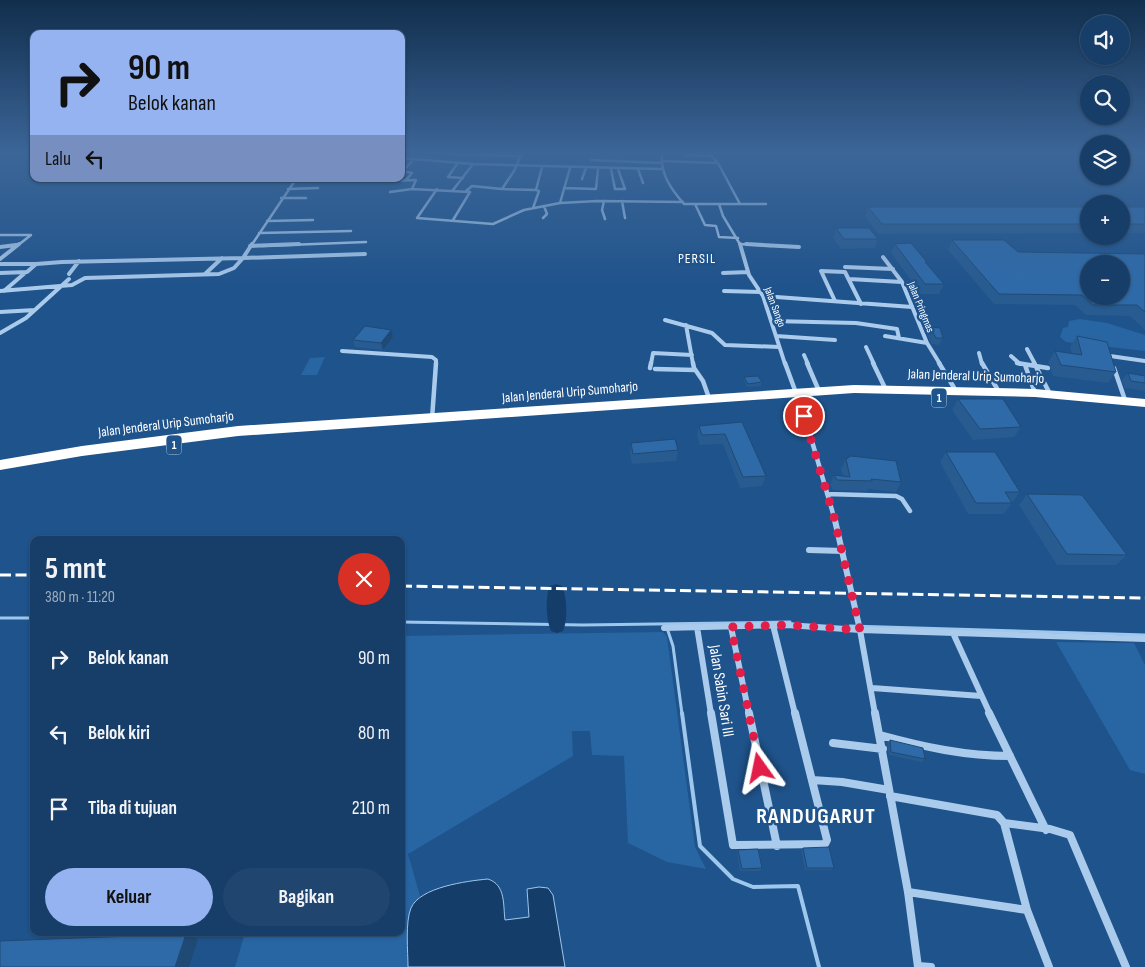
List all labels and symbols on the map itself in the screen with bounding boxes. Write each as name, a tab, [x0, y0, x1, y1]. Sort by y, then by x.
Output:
district label: PERSIL	[678, 250, 716, 267]
street label: Jalan Pringmas	[905, 279, 937, 334]
street label: Jalan Sango	[761, 284, 789, 329]
street label: Jalan Jenderal Urip Sumoharjo	[907, 365, 1045, 387]
street label: Jalan Jenderal Urip Sumoharjo	[500, 378, 639, 406]
road number: 1	[932, 388, 946, 408]
pin	[783, 395, 825, 437]
street label: Jalan Jenderal Urip Sumoharjo	[96, 407, 235, 441]
road number: 1	[166, 436, 182, 454]
street label: Jalan Sabin Sari III	[704, 643, 738, 738]
position arrow	[733, 741, 785, 793]
district label: RANDUGARUT	[756, 803, 876, 830]

